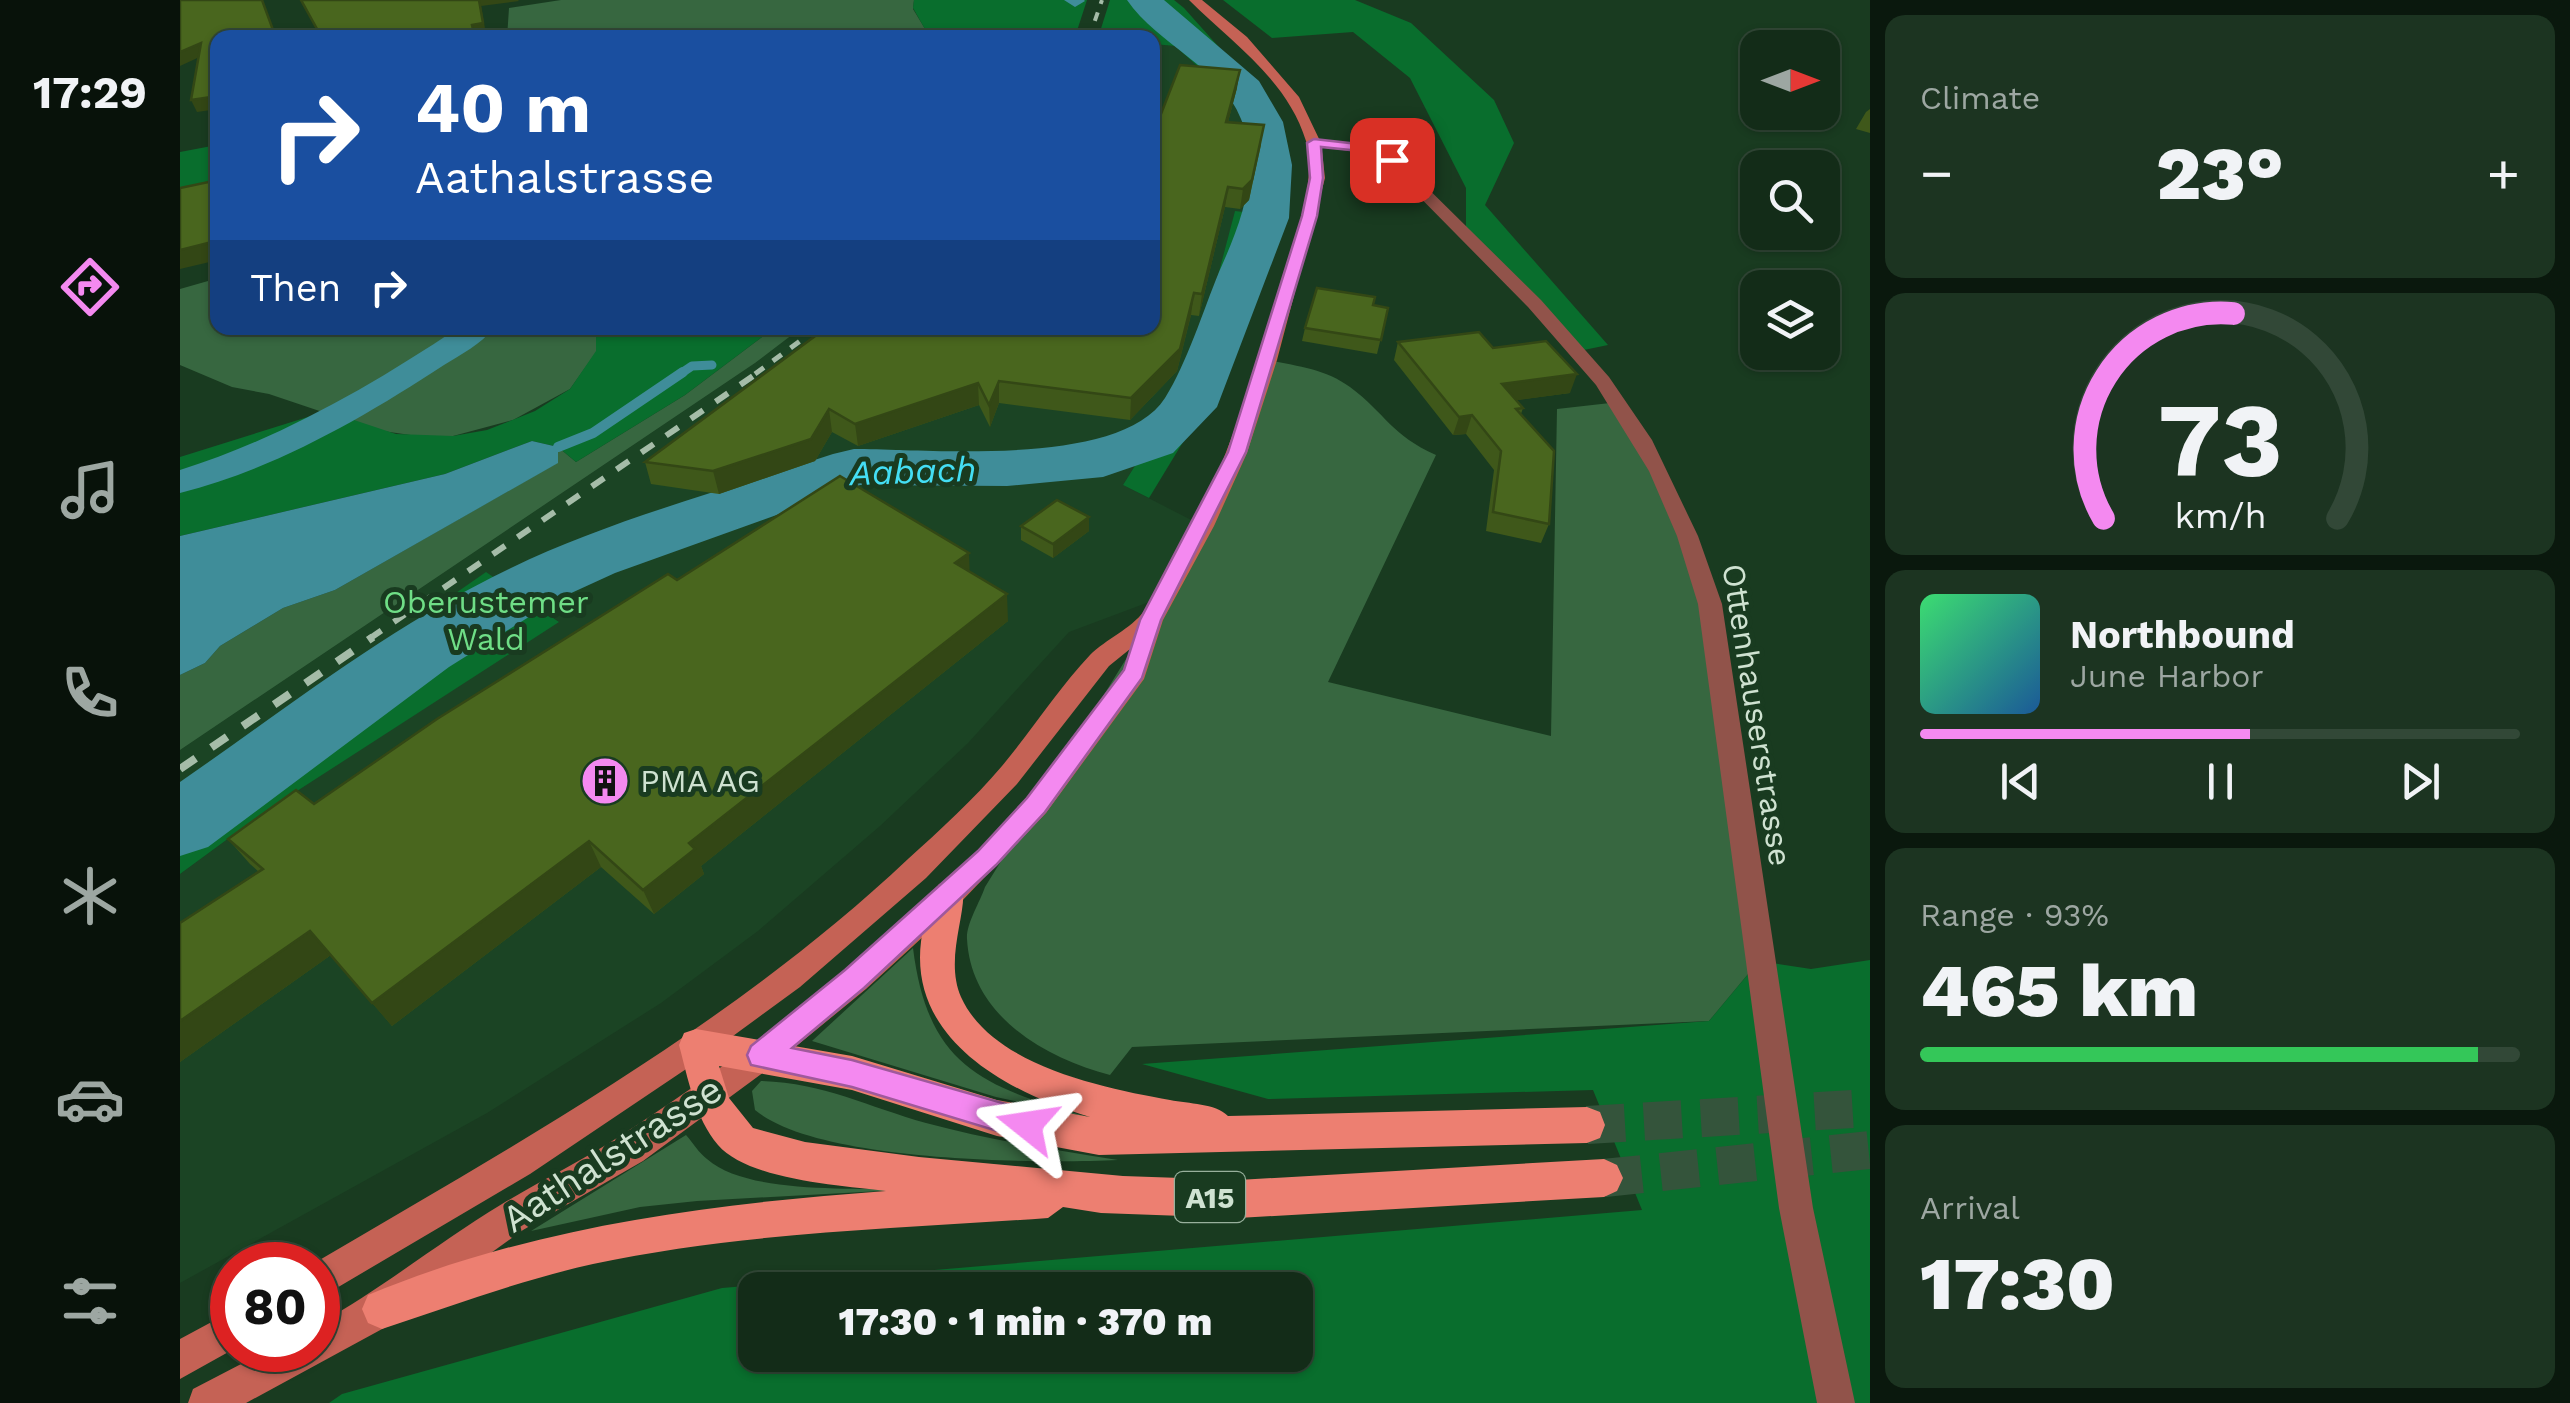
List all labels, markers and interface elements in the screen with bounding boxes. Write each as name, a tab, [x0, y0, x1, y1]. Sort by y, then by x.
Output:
north arrow	[1740, 30, 1840, 130]
map controls	[1740, 30, 1840, 370]
text: 17:29	[33, 66, 147, 119]
text: 40 m	[415, 67, 591, 149]
icon: right	[250, 70, 380, 200]
text: Climate	[1920, 79, 2040, 117]
pin	[1350, 118, 1435, 203]
text: 23°	[2156, 129, 2284, 217]
icon: arrive	[1365, 133, 1420, 188]
text: −	[1920, 141, 1953, 205]
text: +	[2487, 141, 2520, 205]
button: search	[1740, 150, 1840, 250]
text: Aathalstrasse	[415, 151, 714, 204]
icon: directions	[55, 252, 125, 322]
icon: right	[361, 260, 416, 315]
text: Then	[250, 266, 341, 310]
button: layers	[1740, 270, 1840, 370]
text: 73	[2158, 379, 2282, 501]
water label: Aabach	[847, 448, 977, 494]
icon: music	[55, 455, 125, 525]
text: km/h	[2174, 495, 2266, 537]
street label: Ottenhauserstrasse	[1714, 561, 1800, 869]
park label: Oberustemer Wald	[383, 583, 589, 658]
text: Northbound	[2070, 613, 2295, 657]
text: June Harbor	[2070, 657, 2264, 695]
icon: phone	[55, 658, 125, 728]
icon: previous	[1993, 754, 2048, 809]
icon: pause	[2193, 754, 2248, 809]
icon: next	[2393, 754, 2448, 809]
building icon: PMA AG	[579, 755, 631, 807]
place label: PMA AG	[640, 762, 760, 800]
icon: climate	[55, 861, 125, 931]
text: Range · 93%	[1920, 896, 2109, 934]
text: 465 km	[1920, 946, 2198, 1034]
icon: car	[55, 1064, 125, 1134]
street label: Aathalstrasse	[494, 1067, 730, 1241]
position arrow	[975, 1073, 1079, 1177]
road number: A15	[1175, 1172, 1245, 1222]
text: Arrival	[1920, 1189, 2020, 1227]
text: 17:30	[1920, 1239, 2115, 1327]
speed limit sign: 80	[210, 1242, 340, 1372]
icon: filters	[55, 1266, 125, 1336]
text: 17:30 · 1 min · 370 m	[839, 1300, 1212, 1344]

